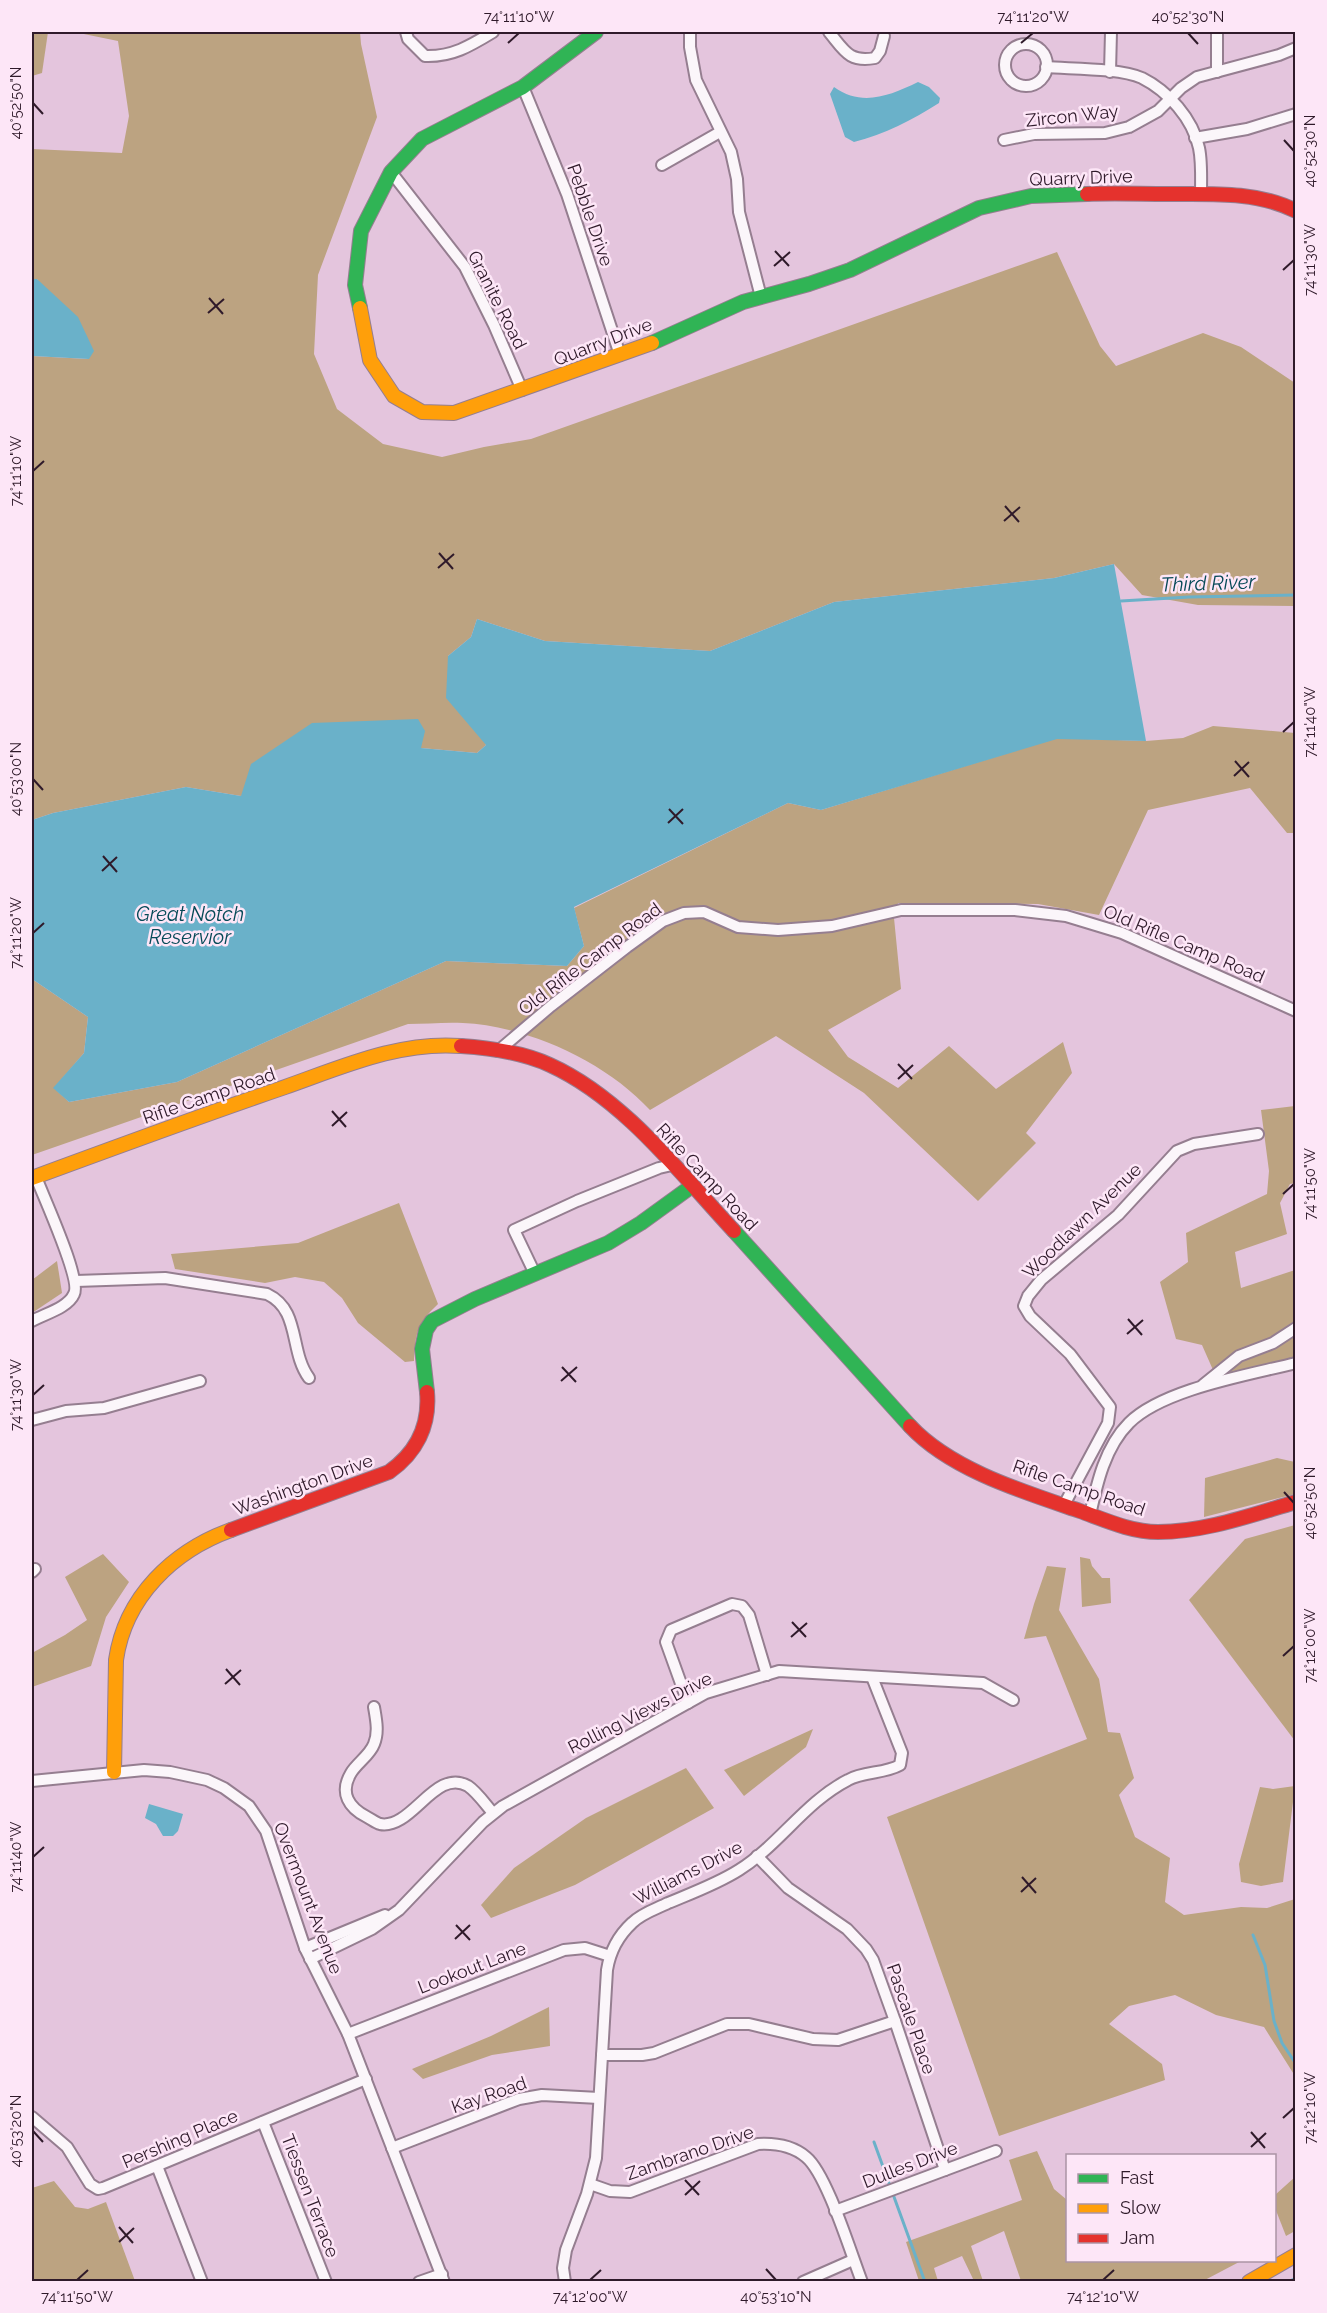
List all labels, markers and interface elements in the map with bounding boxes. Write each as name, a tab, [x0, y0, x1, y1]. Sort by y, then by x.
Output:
text: 74°11'10"W	[484, 8, 554, 26]
text: 74°11'20"W	[997, 8, 1069, 26]
text: 40°52'30"N	[1152, 8, 1224, 26]
text: 40°52'50"N	[7, 67, 25, 139]
street label: Zircon Way	[1024, 100, 1120, 131]
text: 40°52'30"N	[1301, 115, 1319, 187]
street label: Pebble Drive	[563, 161, 618, 269]
street label: Quarry Drive	[1029, 165, 1133, 190]
text: 74°11'30"W	[1301, 224, 1319, 296]
street label: Granite Road	[464, 247, 531, 352]
street label: Quarry Drive	[551, 313, 655, 370]
text: 74°11'10"W	[7, 436, 25, 506]
water label: Third River	[1160, 569, 1257, 597]
text: 74°11'40"W	[1301, 686, 1319, 757]
text: 40°53'00"N	[7, 742, 25, 816]
text: 74°11'20"W	[7, 897, 25, 969]
street label: Old Rifle Camp Road	[514, 898, 665, 1019]
street label: Old Rifle Camp Road	[1100, 900, 1268, 987]
water label: Great Notch Reservior	[136, 902, 244, 949]
street label: Rifle Camp Road	[140, 1063, 278, 1128]
street label: Rifle Camp Road	[652, 1119, 762, 1235]
text: 74°11'50"W	[1301, 1148, 1319, 1220]
street label: Woodlawn Avenue	[1018, 1158, 1146, 1283]
text: 74°11'30"W	[7, 1359, 25, 1431]
street label: Washington Drive	[230, 1449, 376, 1520]
street label: Rifle Camp Road	[1010, 1455, 1148, 1520]
text: 40°52'50"N	[1301, 1467, 1319, 1539]
text: 74°12'00"W	[1301, 1608, 1319, 1683]
street label: Rolling Views Drive	[564, 1667, 716, 1758]
street label: Overmount Avenue	[270, 1819, 347, 1977]
text: 74°11'40"W	[7, 1821, 25, 1892]
street label: Williams Drive	[630, 1836, 746, 1909]
street label: Lookout Lane	[415, 1937, 529, 1998]
street label: Pascale Place	[883, 1961, 940, 2077]
street label: Kay Road	[448, 2072, 529, 2117]
text: 74°12'10"W	[1301, 2072, 1319, 2144]
text: 40°53'20"N	[7, 2095, 25, 2167]
street label: Pershing Place	[119, 2105, 241, 2172]
street label: Zambrano Drive	[623, 2121, 757, 2184]
street label: Tiessen Terrace	[277, 2131, 344, 2261]
street label: Dulles Drive	[859, 2137, 961, 2192]
legend	[1066, 2154, 1276, 2262]
text: Fast	[1120, 2167, 1154, 2188]
text: Slow	[1120, 2197, 1161, 2218]
text: Jam	[1120, 2227, 1155, 2248]
text: 74°11'50"W	[41, 2288, 113, 2306]
text: 74°12'00"W	[553, 2288, 628, 2306]
text: 40°53'10"N	[740, 2288, 812, 2306]
text: 74°12'10"W	[1067, 2288, 1139, 2306]

